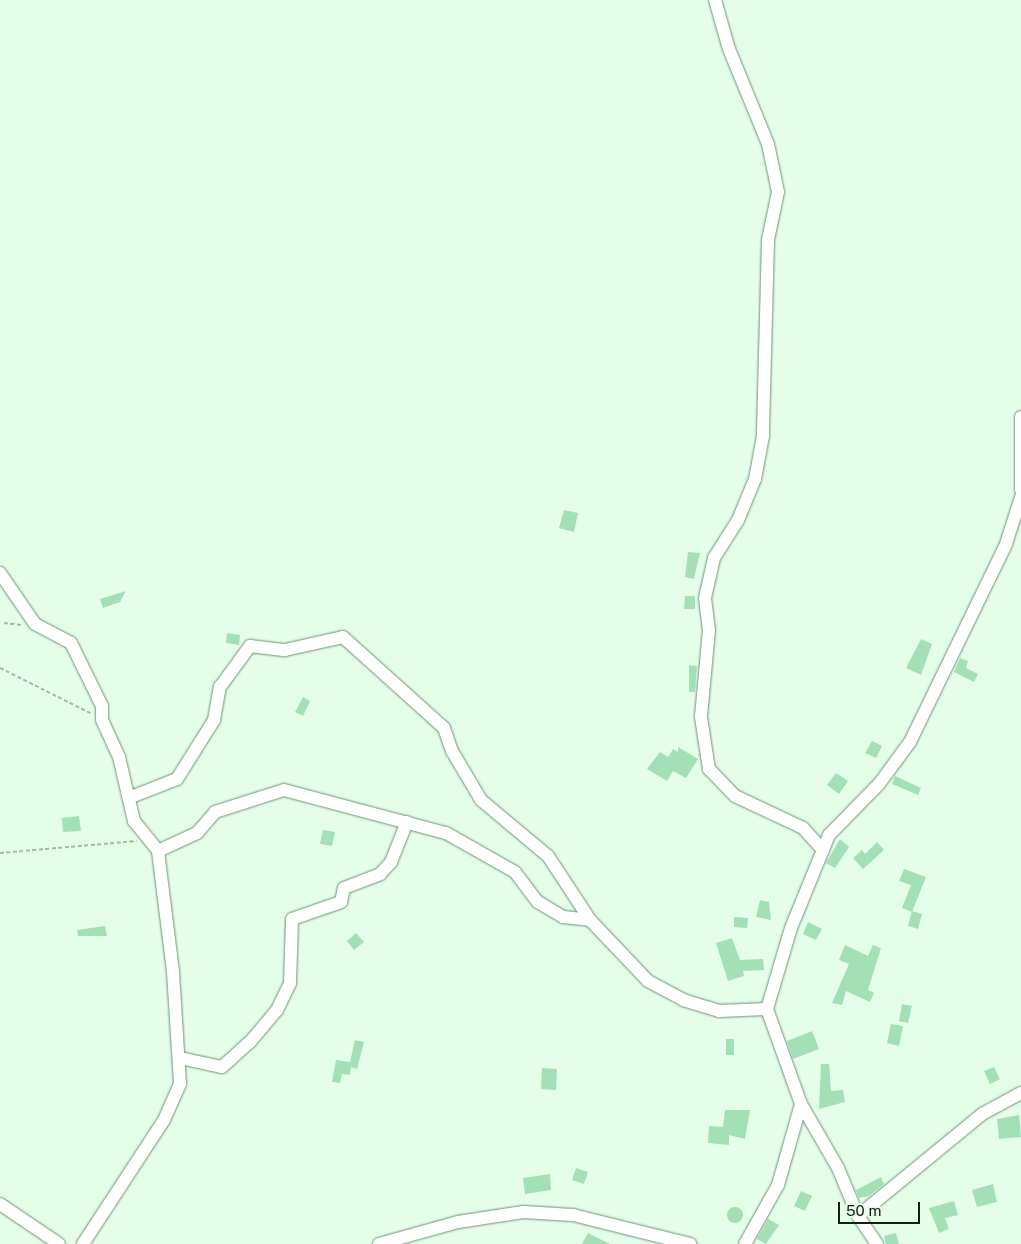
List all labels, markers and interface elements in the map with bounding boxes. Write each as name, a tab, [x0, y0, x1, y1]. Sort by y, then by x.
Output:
scale bar	[841, 1192, 924, 1224]
text: 50 m	[846, 1202, 881, 1219]

